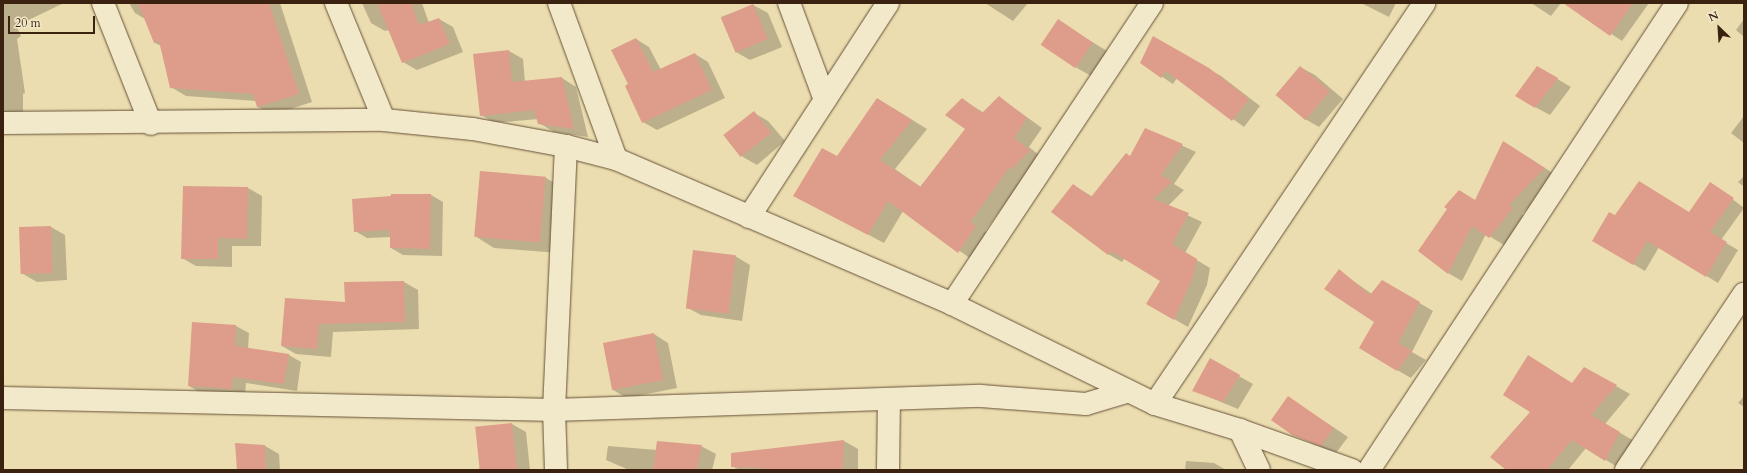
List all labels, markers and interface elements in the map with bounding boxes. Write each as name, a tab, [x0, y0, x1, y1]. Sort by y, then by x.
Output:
scale bar	[10, 8, 97, 34]
north arrow	[1699, 8, 1739, 48]
text: N	[1706, 8, 1721, 25]
text: 20 m	[15, 15, 41, 31]

